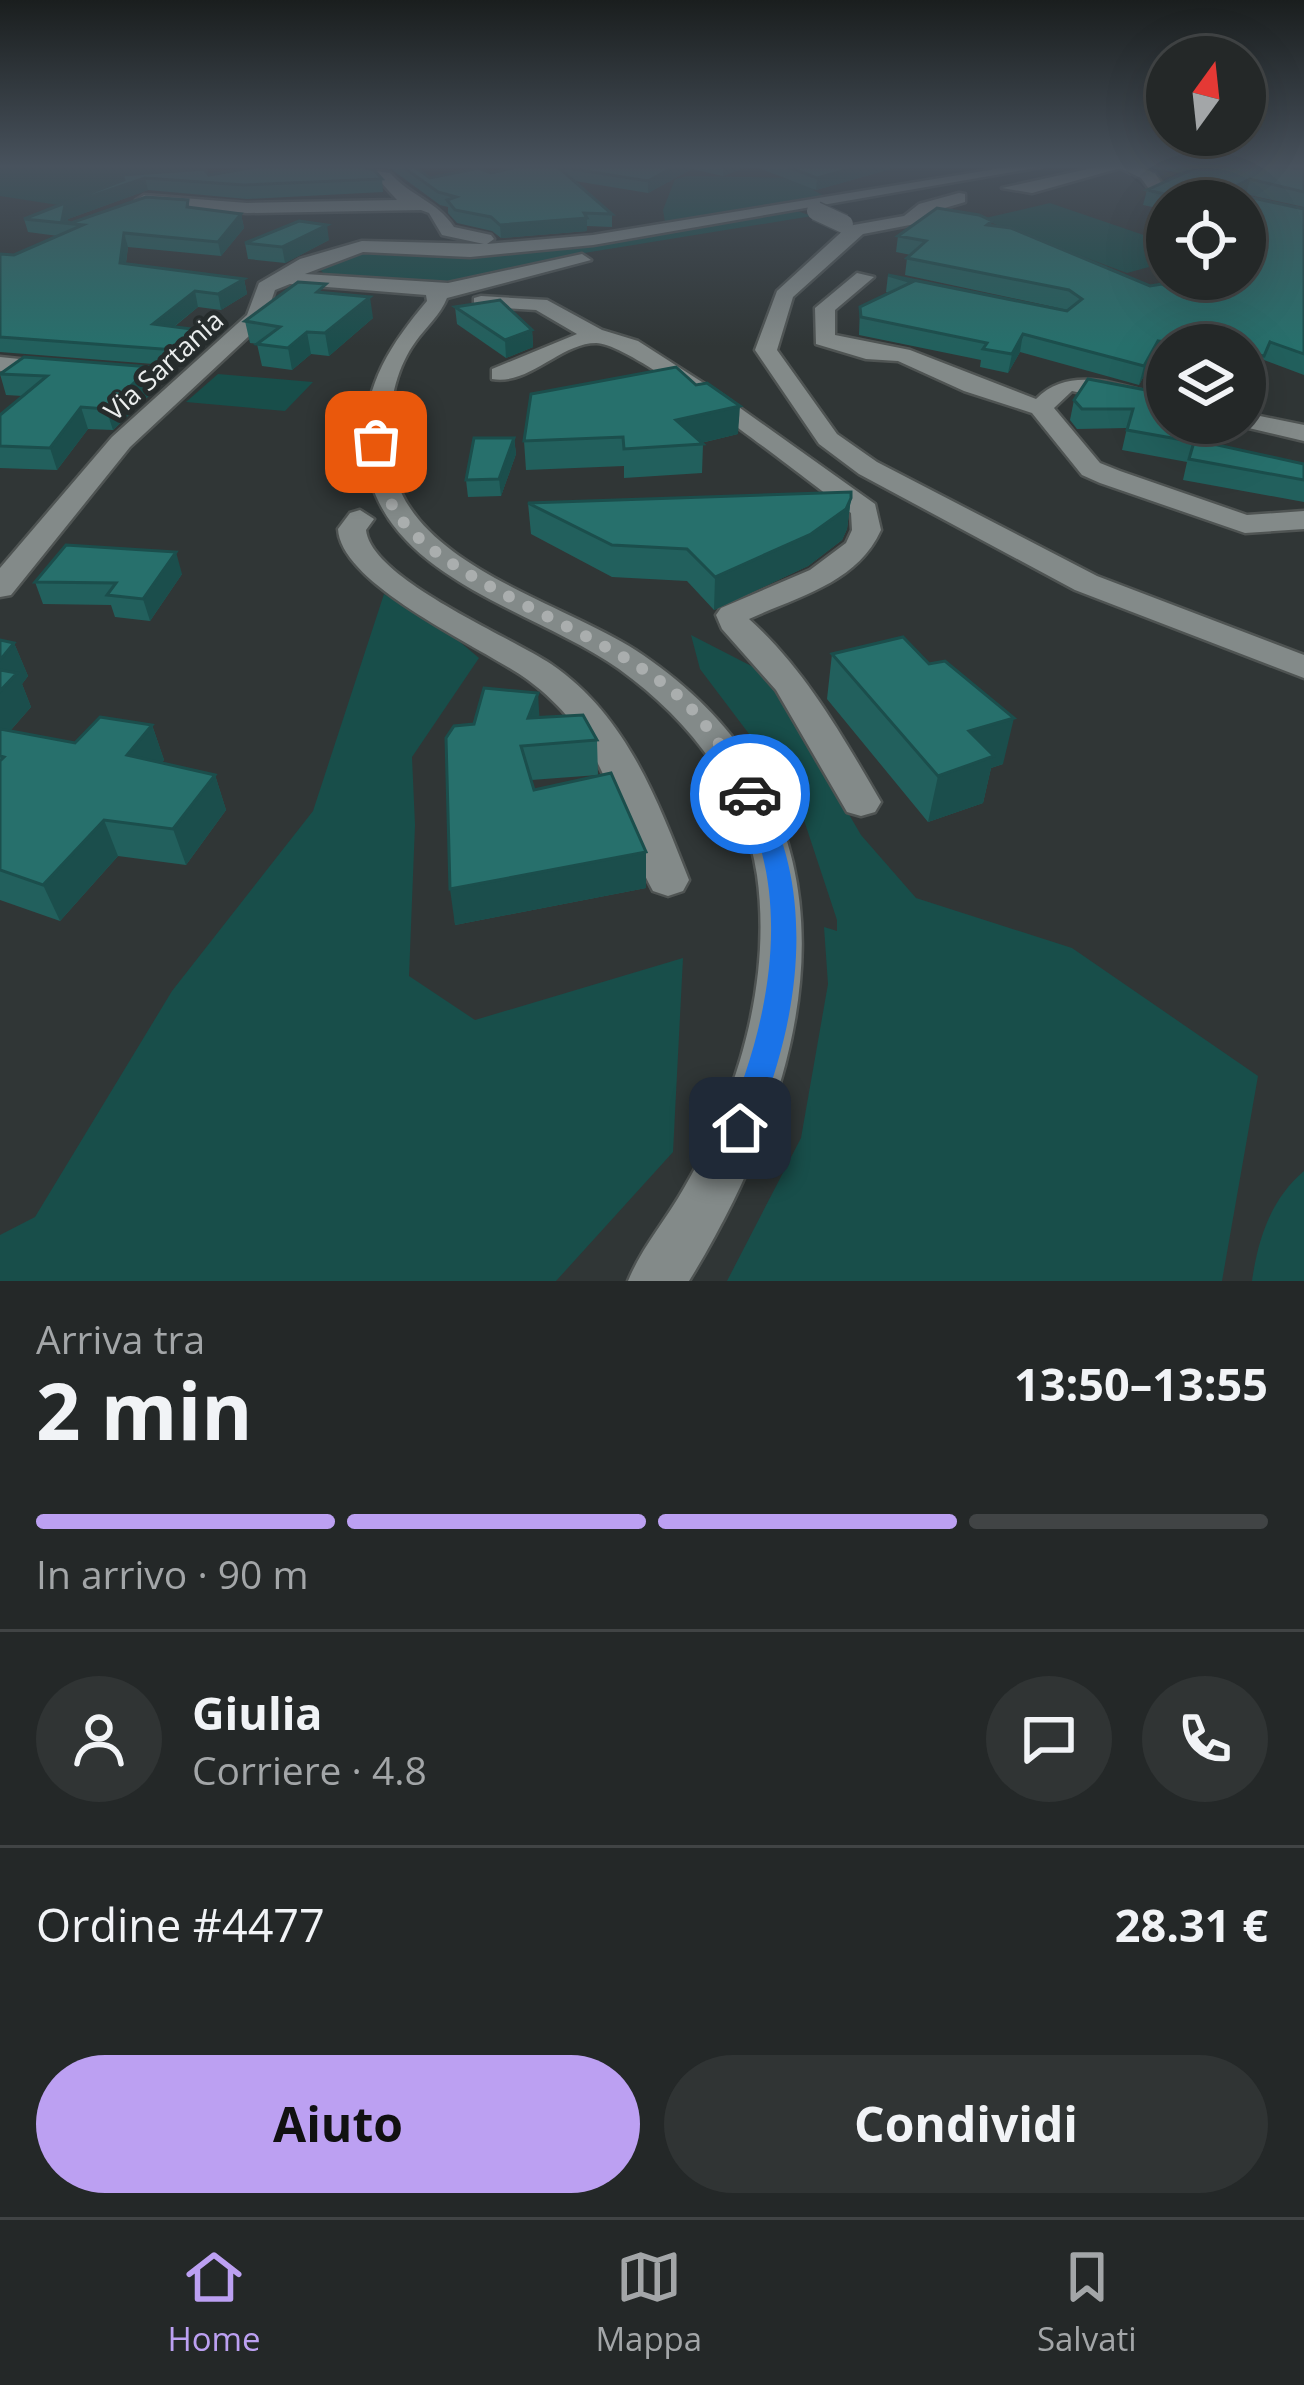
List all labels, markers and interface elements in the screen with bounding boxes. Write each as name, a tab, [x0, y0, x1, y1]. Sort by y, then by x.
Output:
north arrow	[1146, 36, 1266, 156]
map controls	[1146, 36, 1266, 444]
button: locate	[1146, 180, 1266, 300]
street label: Via Sartania	[95, 301, 231, 429]
button: layers	[1146, 324, 1266, 444]
pin	[325, 391, 427, 493]
icon: bag	[343, 409, 409, 475]
courier	[690, 734, 810, 854]
icon: car	[717, 761, 783, 827]
pin	[689, 1077, 791, 1179]
icon: home	[707, 1095, 773, 1161]
text: Arriva tra	[36, 1312, 205, 1365]
text: 13:50–13:55	[1014, 1353, 1268, 1414]
text: 2 min	[36, 1357, 253, 1463]
text: In arrivo · 90 m	[36, 1547, 309, 1600]
button: person	[36, 1676, 162, 1802]
button: chat	[986, 1676, 1112, 1802]
button: phone	[1142, 1676, 1268, 1802]
text: Giulia	[192, 1682, 323, 1743]
text: Corriere · 4.8	[192, 1743, 427, 1796]
text: Ordine #4477	[36, 1894, 325, 1955]
text: 28.31 €	[1115, 1894, 1268, 1955]
button: Aiuto	[36, 2055, 640, 2193]
button: Condividi	[664, 2055, 1268, 2193]
tab: Home	[167, 2244, 261, 2361]
tab: Mappa	[595, 2244, 702, 2361]
tab: Salvati	[1037, 2244, 1137, 2361]

